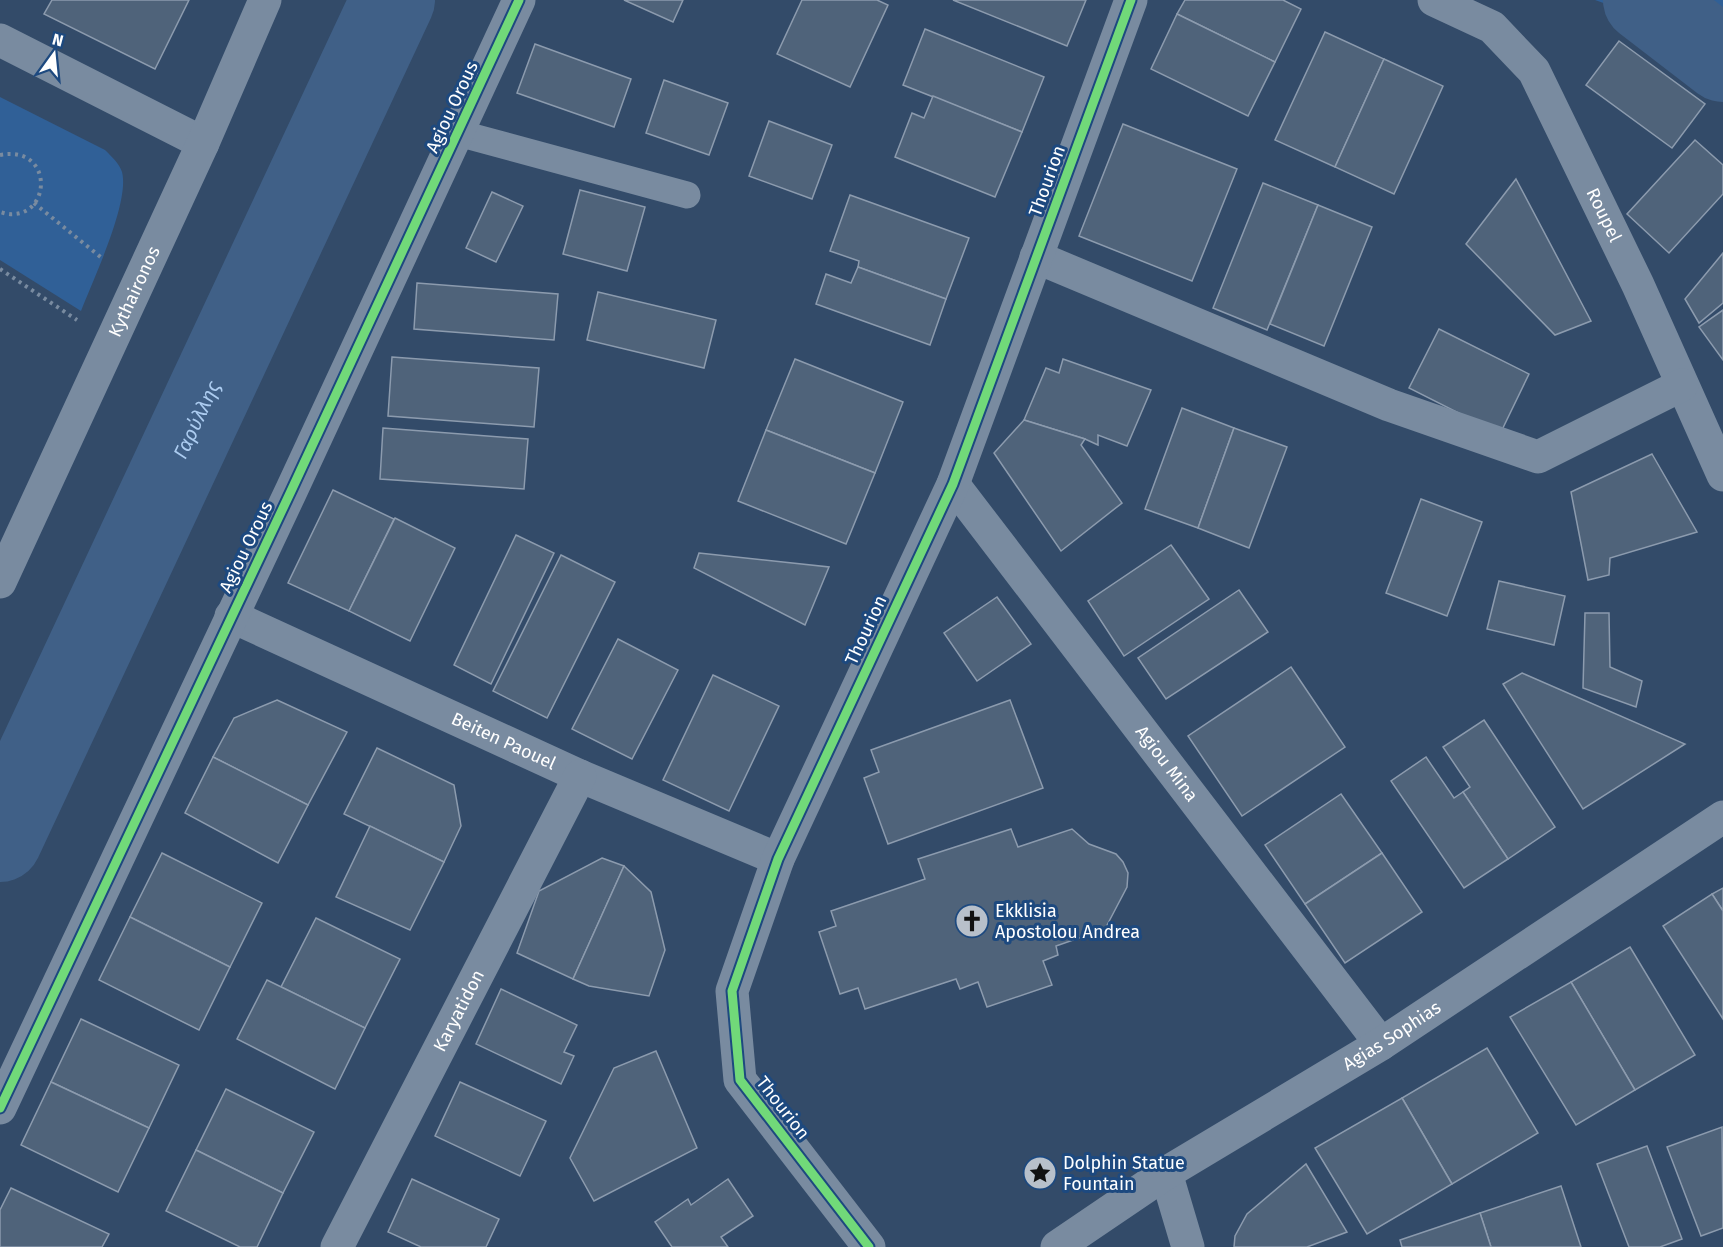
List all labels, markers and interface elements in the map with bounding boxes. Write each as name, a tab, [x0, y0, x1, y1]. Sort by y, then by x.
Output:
north arrow	[24, 24, 84, 84]
text: N	[50, 29, 65, 51]
street label: Agiou Orous	[421, 58, 483, 156]
street label: Thourion	[1024, 142, 1070, 220]
street label: Roupel	[1582, 184, 1626, 246]
street label: Kythaironos	[104, 243, 165, 340]
water label: Γαρύλλης	[168, 376, 225, 462]
street label: Agiou Orous	[214, 498, 278, 596]
street label: Thourion	[840, 592, 892, 668]
street label: Beiten Paouel	[448, 708, 559, 774]
street label: Agiou Mina	[1131, 721, 1203, 806]
place label: Ekklisia Apostolou Andrea	[995, 900, 1140, 943]
church icon: Ekklisia Apostolou Andrea	[954, 903, 990, 939]
street label: Karyatidon	[429, 966, 489, 1055]
street label: Agias Sophias	[1339, 996, 1445, 1075]
street label: Thourion	[752, 1072, 814, 1144]
place label: Dolphin Statue Fountain	[1063, 1152, 1185, 1195]
place icon: Dolphin Statue Fountain	[1022, 1155, 1058, 1191]

